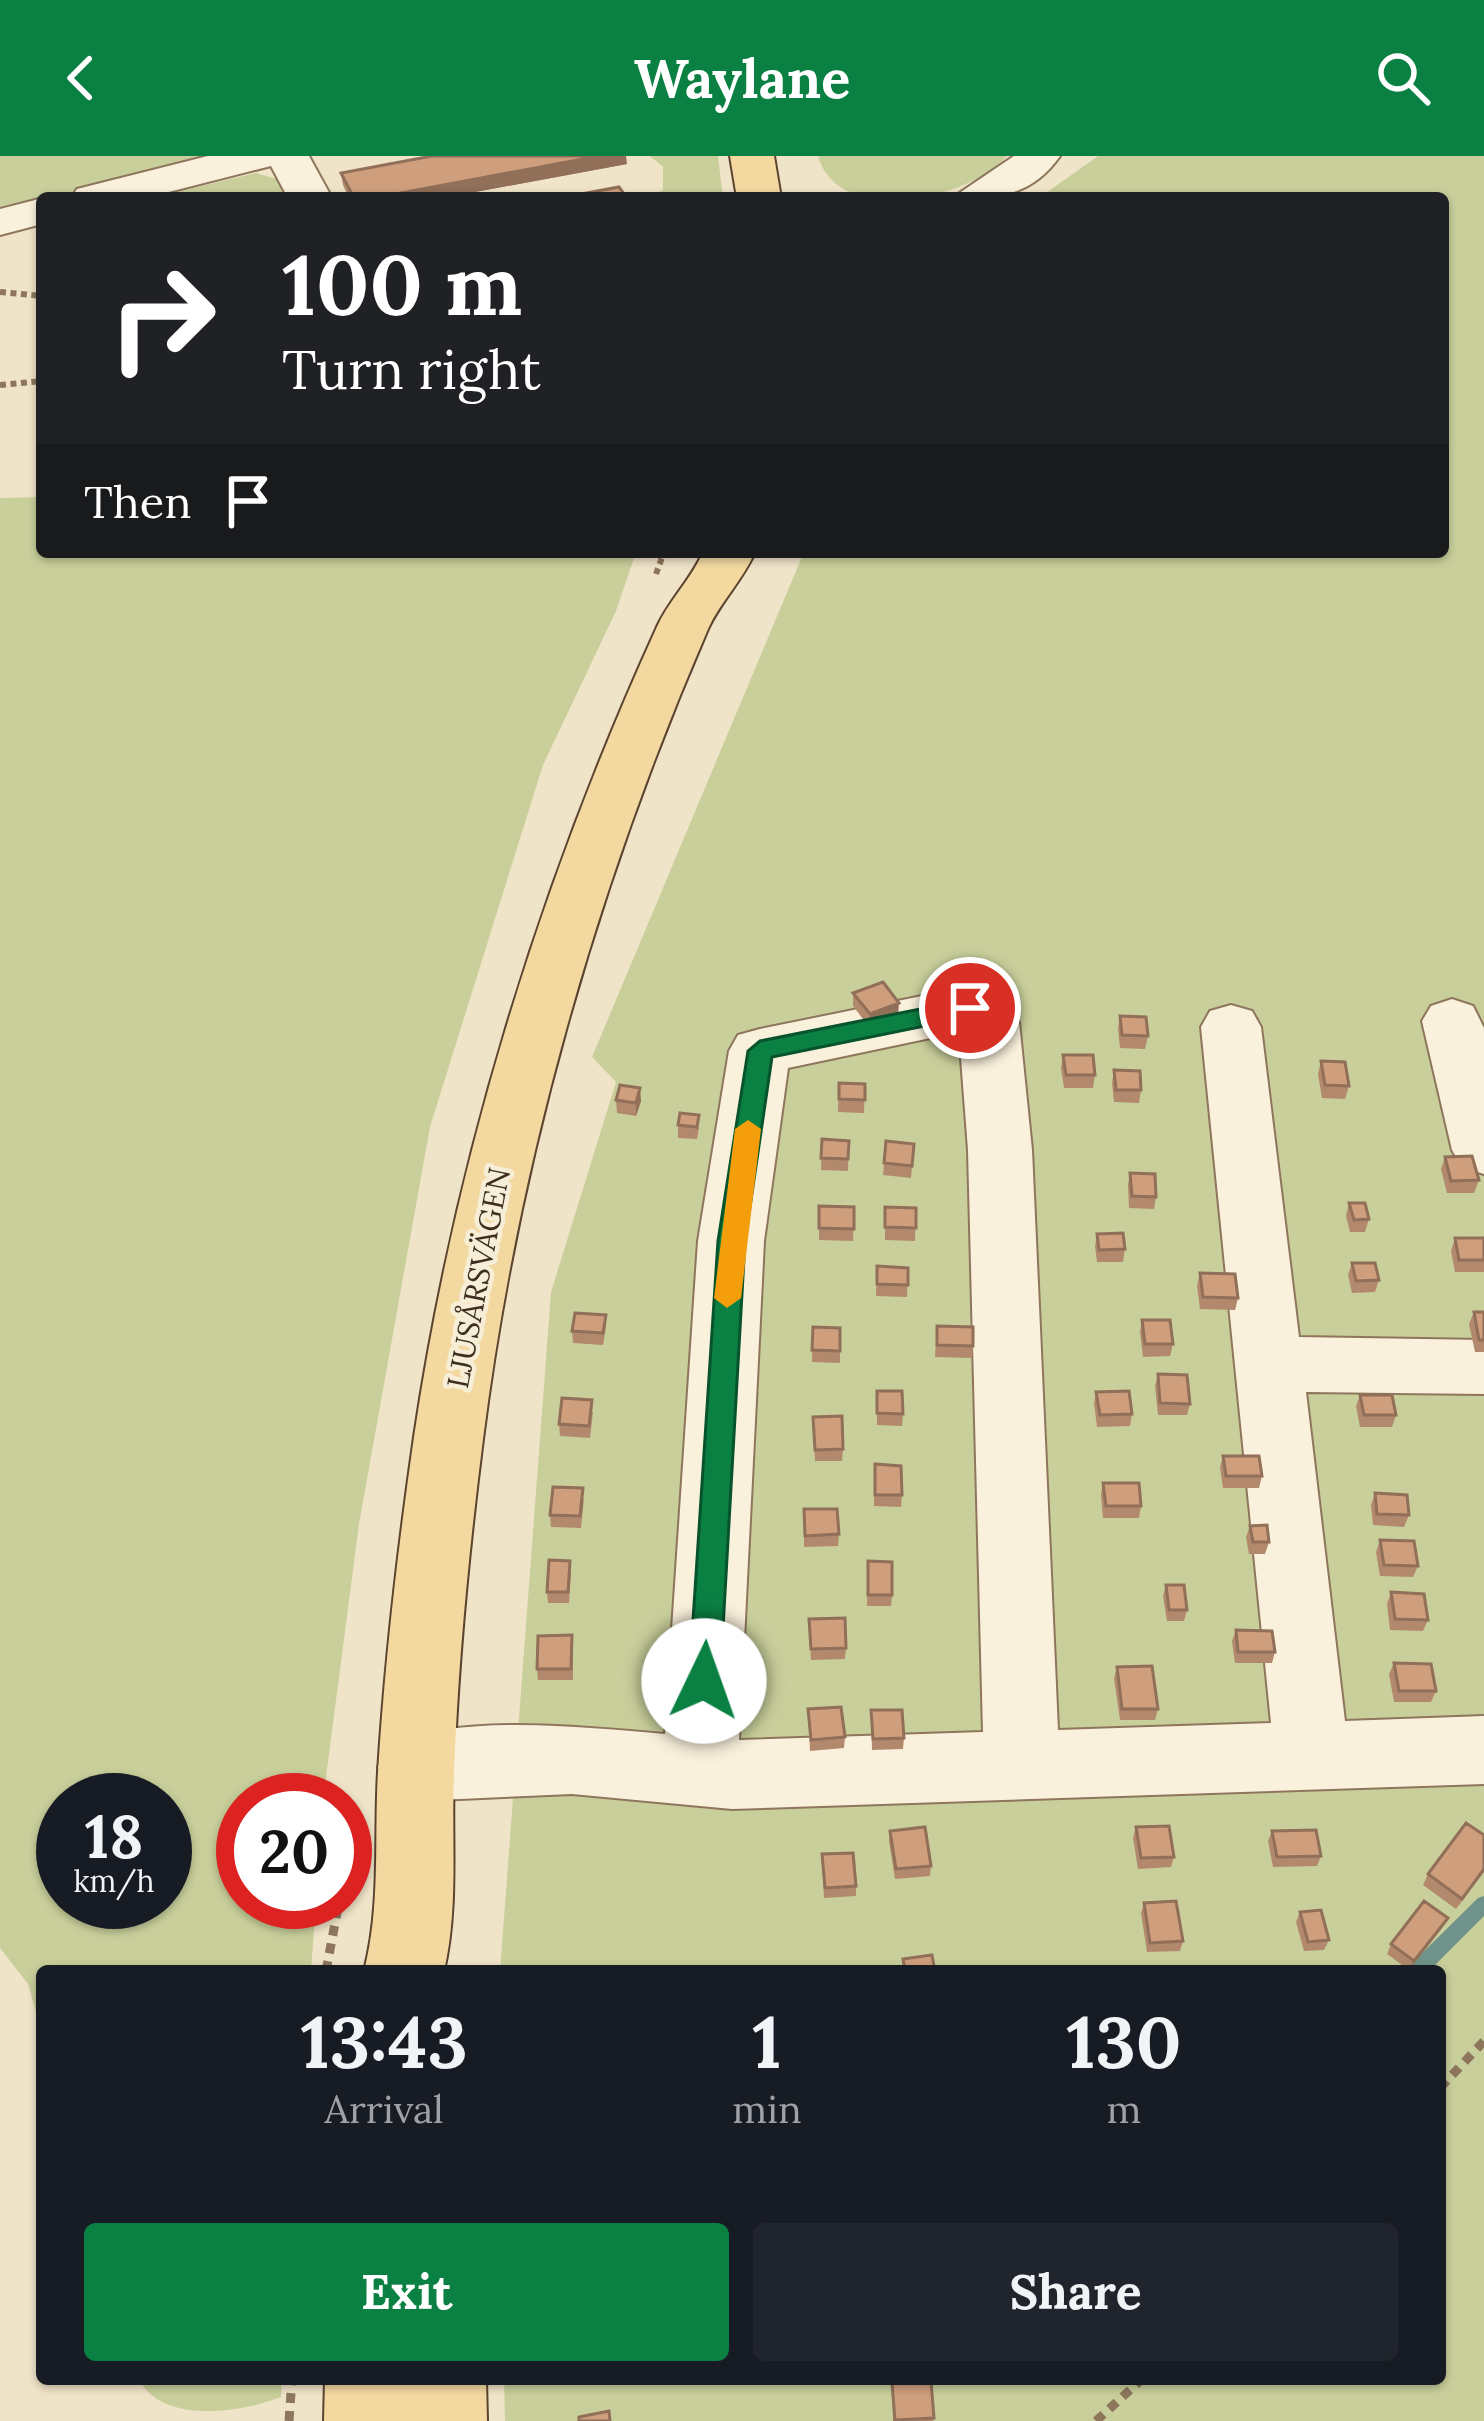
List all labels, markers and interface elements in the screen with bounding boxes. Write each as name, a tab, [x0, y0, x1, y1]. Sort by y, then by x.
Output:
text: Waylane	[634, 44, 850, 113]
icon: back	[48, 45, 114, 111]
icon: search	[1370, 45, 1436, 111]
text: 100 m	[282, 230, 522, 338]
icon: right	[84, 240, 240, 396]
text: Turn right	[282, 335, 541, 404]
icon: arrive	[215, 468, 281, 534]
text: Then	[84, 473, 191, 530]
pin	[919, 957, 1021, 1059]
icon: arrive	[937, 975, 1003, 1041]
street label: LJUSÅRSVÄGEN	[438, 1164, 518, 1391]
position arrow	[641, 1618, 767, 1744]
speed limit sign: 20	[216, 1773, 372, 1929]
text: 18	[85, 1798, 143, 1874]
text: km/h	[73, 1862, 155, 1900]
text: 13:43	[300, 1996, 468, 2088]
text: 1	[752, 1996, 782, 2088]
text: 130	[1066, 1996, 1182, 2088]
text: Arrival	[325, 2084, 444, 2134]
text: min	[732, 2084, 802, 2134]
text: m	[1106, 2084, 1141, 2134]
button: Exit	[84, 2223, 729, 2361]
button: Share	[753, 2223, 1398, 2361]

